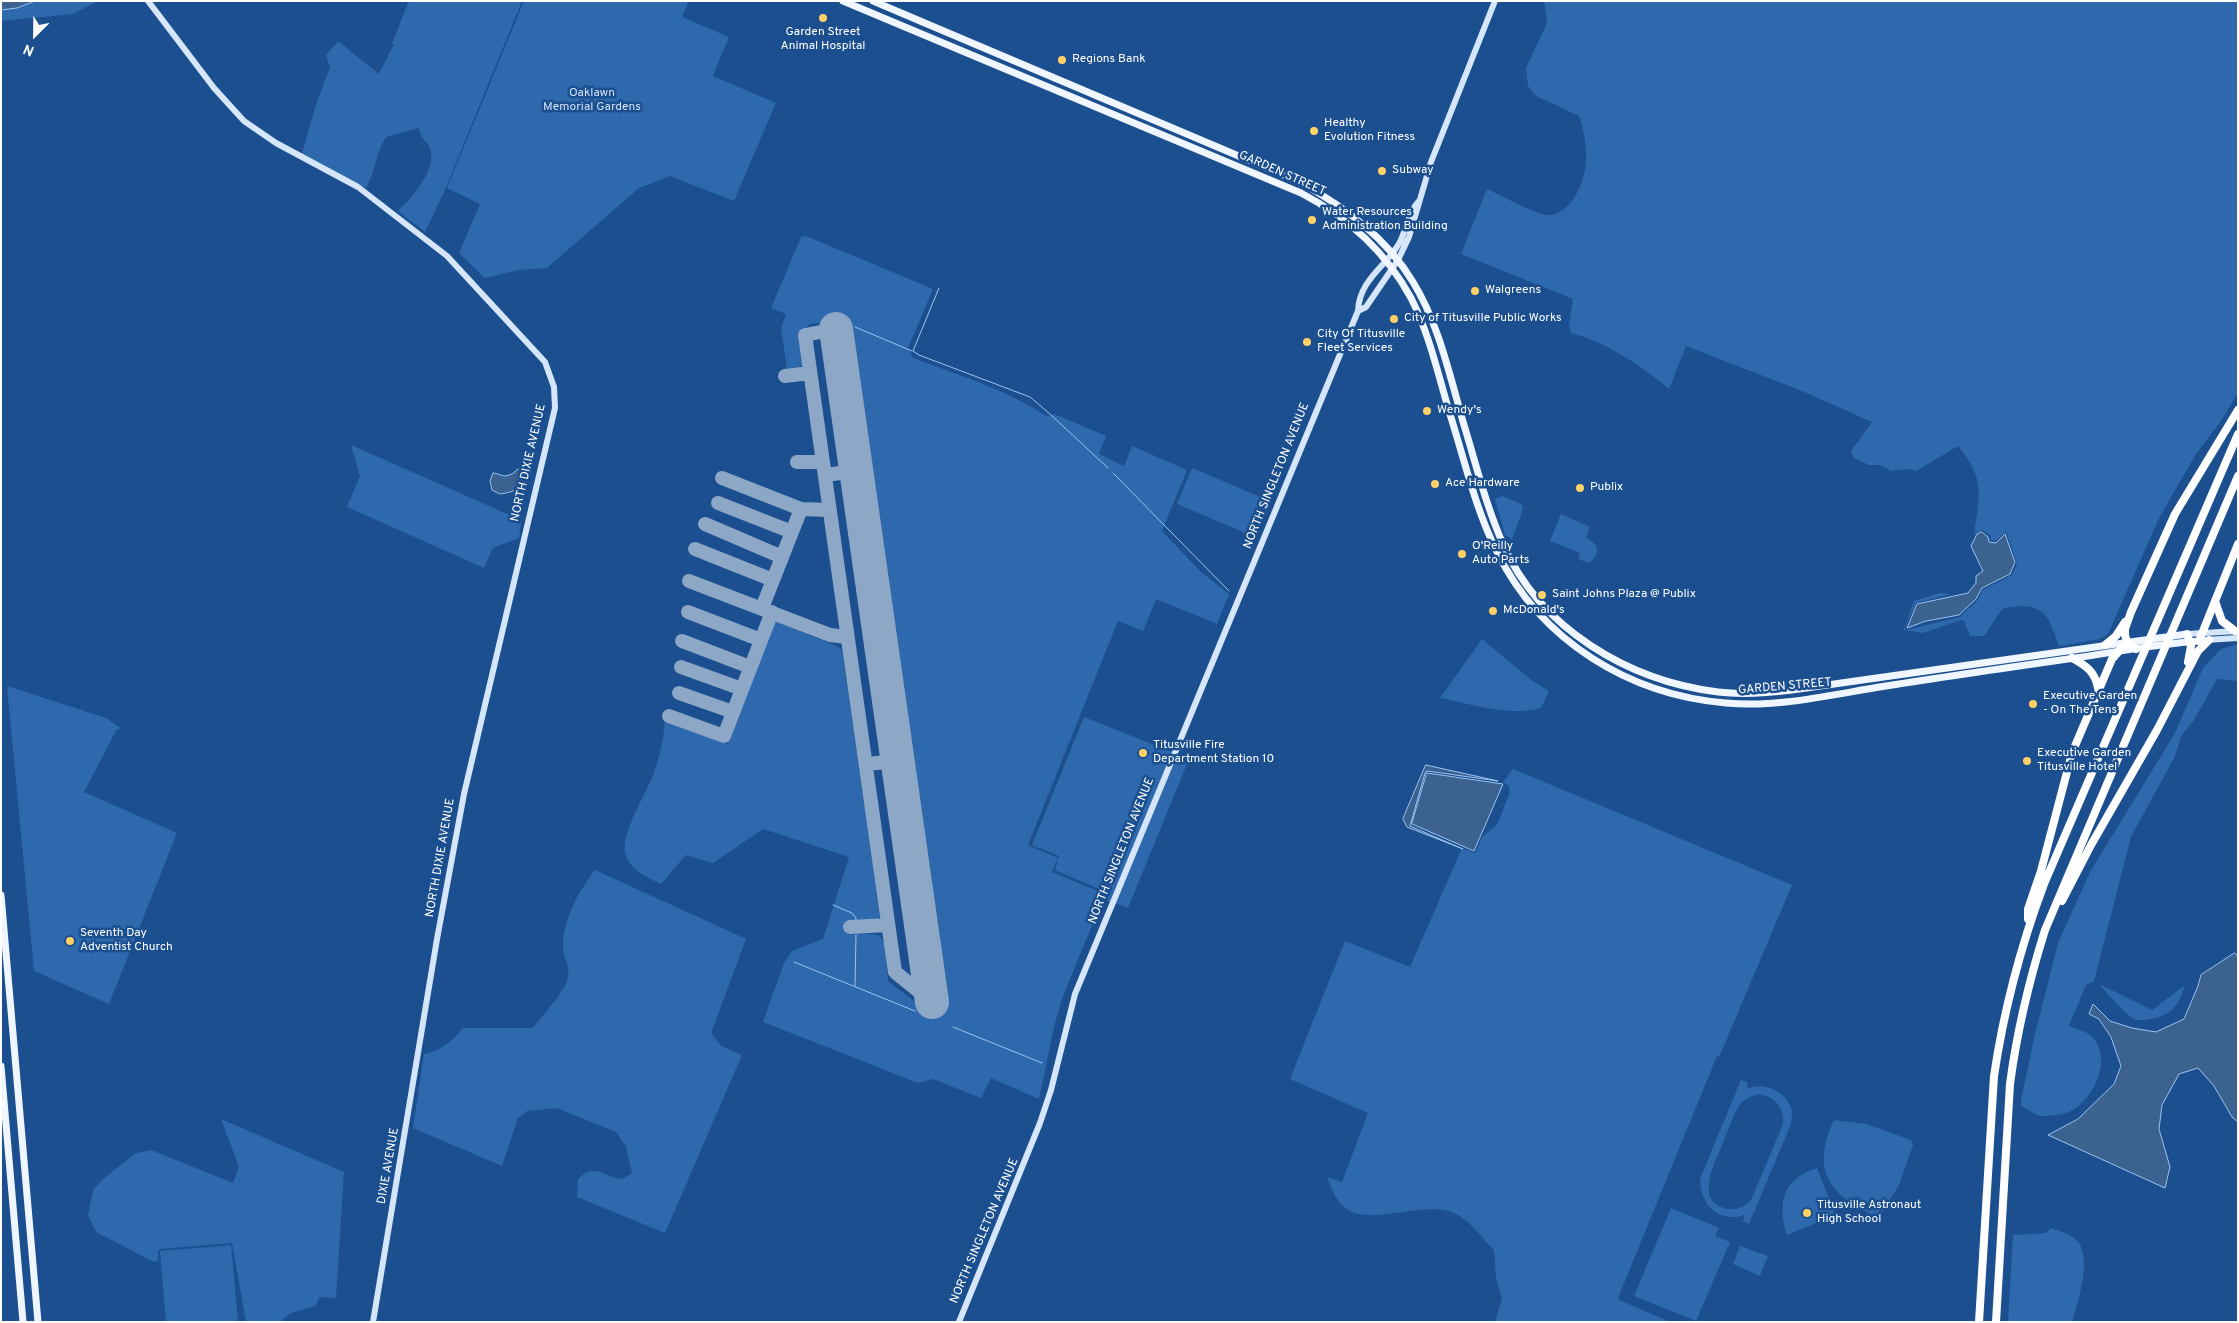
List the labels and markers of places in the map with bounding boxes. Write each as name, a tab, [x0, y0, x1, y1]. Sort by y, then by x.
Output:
marker: Garden Street Animal Hospital	[817, 12, 829, 24]
place label: Garden Street Animal Hospital	[781, 26, 865, 54]
place label: Regions Bank	[1072, 53, 1146, 67]
marker: Regions Bank	[1056, 54, 1068, 66]
place label: Healthy Evolution Fitness	[1324, 117, 1415, 145]
marker: Healthy Evolution Fitness	[1308, 125, 1320, 137]
place label: Subway	[1392, 164, 1434, 178]
marker: Subway	[1376, 165, 1388, 177]
place label: Water Resources Administration Building	[1322, 206, 1448, 234]
marker: Water Resources Administration Building	[1306, 214, 1318, 226]
place label: Walgreens	[1485, 284, 1541, 298]
marker: Walgreens	[1469, 285, 1481, 297]
place label: City of Titusville Public Works	[1404, 312, 1562, 326]
marker: City of Titusville Public Works	[1388, 313, 1400, 325]
place label: City Of Titusville Fleet Services	[1317, 328, 1405, 356]
marker: City Of Titusville Fleet Services	[1301, 336, 1313, 348]
place label: Wendy's	[1437, 404, 1482, 418]
marker: Wendy's	[1421, 405, 1433, 417]
place label: Ace Hardware	[1445, 477, 1520, 491]
marker: Ace Hardware	[1429, 478, 1441, 490]
place label: Publix	[1590, 481, 1623, 495]
marker: Publix	[1574, 482, 1586, 494]
place label: O'Reilly Auto Parts	[1472, 540, 1529, 568]
marker: O'Reilly Auto Parts	[1456, 548, 1468, 560]
place label: Saint Johns Plaza @ Publix	[1552, 588, 1696, 602]
marker: Saint Johns Plaza @ Publix	[1536, 589, 1548, 601]
place label: McDonald's	[1503, 604, 1565, 618]
marker: McDonald's	[1487, 605, 1499, 617]
place label: Executive Garden - On The Tens	[2043, 690, 2137, 718]
marker: Executive Garden - On The Tens	[2027, 698, 2039, 710]
place label: Titusville Fire Department Station 10	[1153, 739, 1274, 767]
marker: Titusville Fire Department Station 10	[1137, 747, 1149, 759]
place label: Executive Garden Titusville Hotel	[2037, 747, 2131, 775]
marker: Executive Garden Titusville Hotel	[2021, 755, 2033, 767]
place label: Seventh Day Adventist Church	[80, 927, 173, 955]
marker: Seventh Day Adventist Church	[64, 935, 76, 947]
place label: Titusville Astronaut High School	[1817, 1199, 1921, 1227]
marker: Titusville Astronaut High School	[1801, 1207, 1813, 1219]

